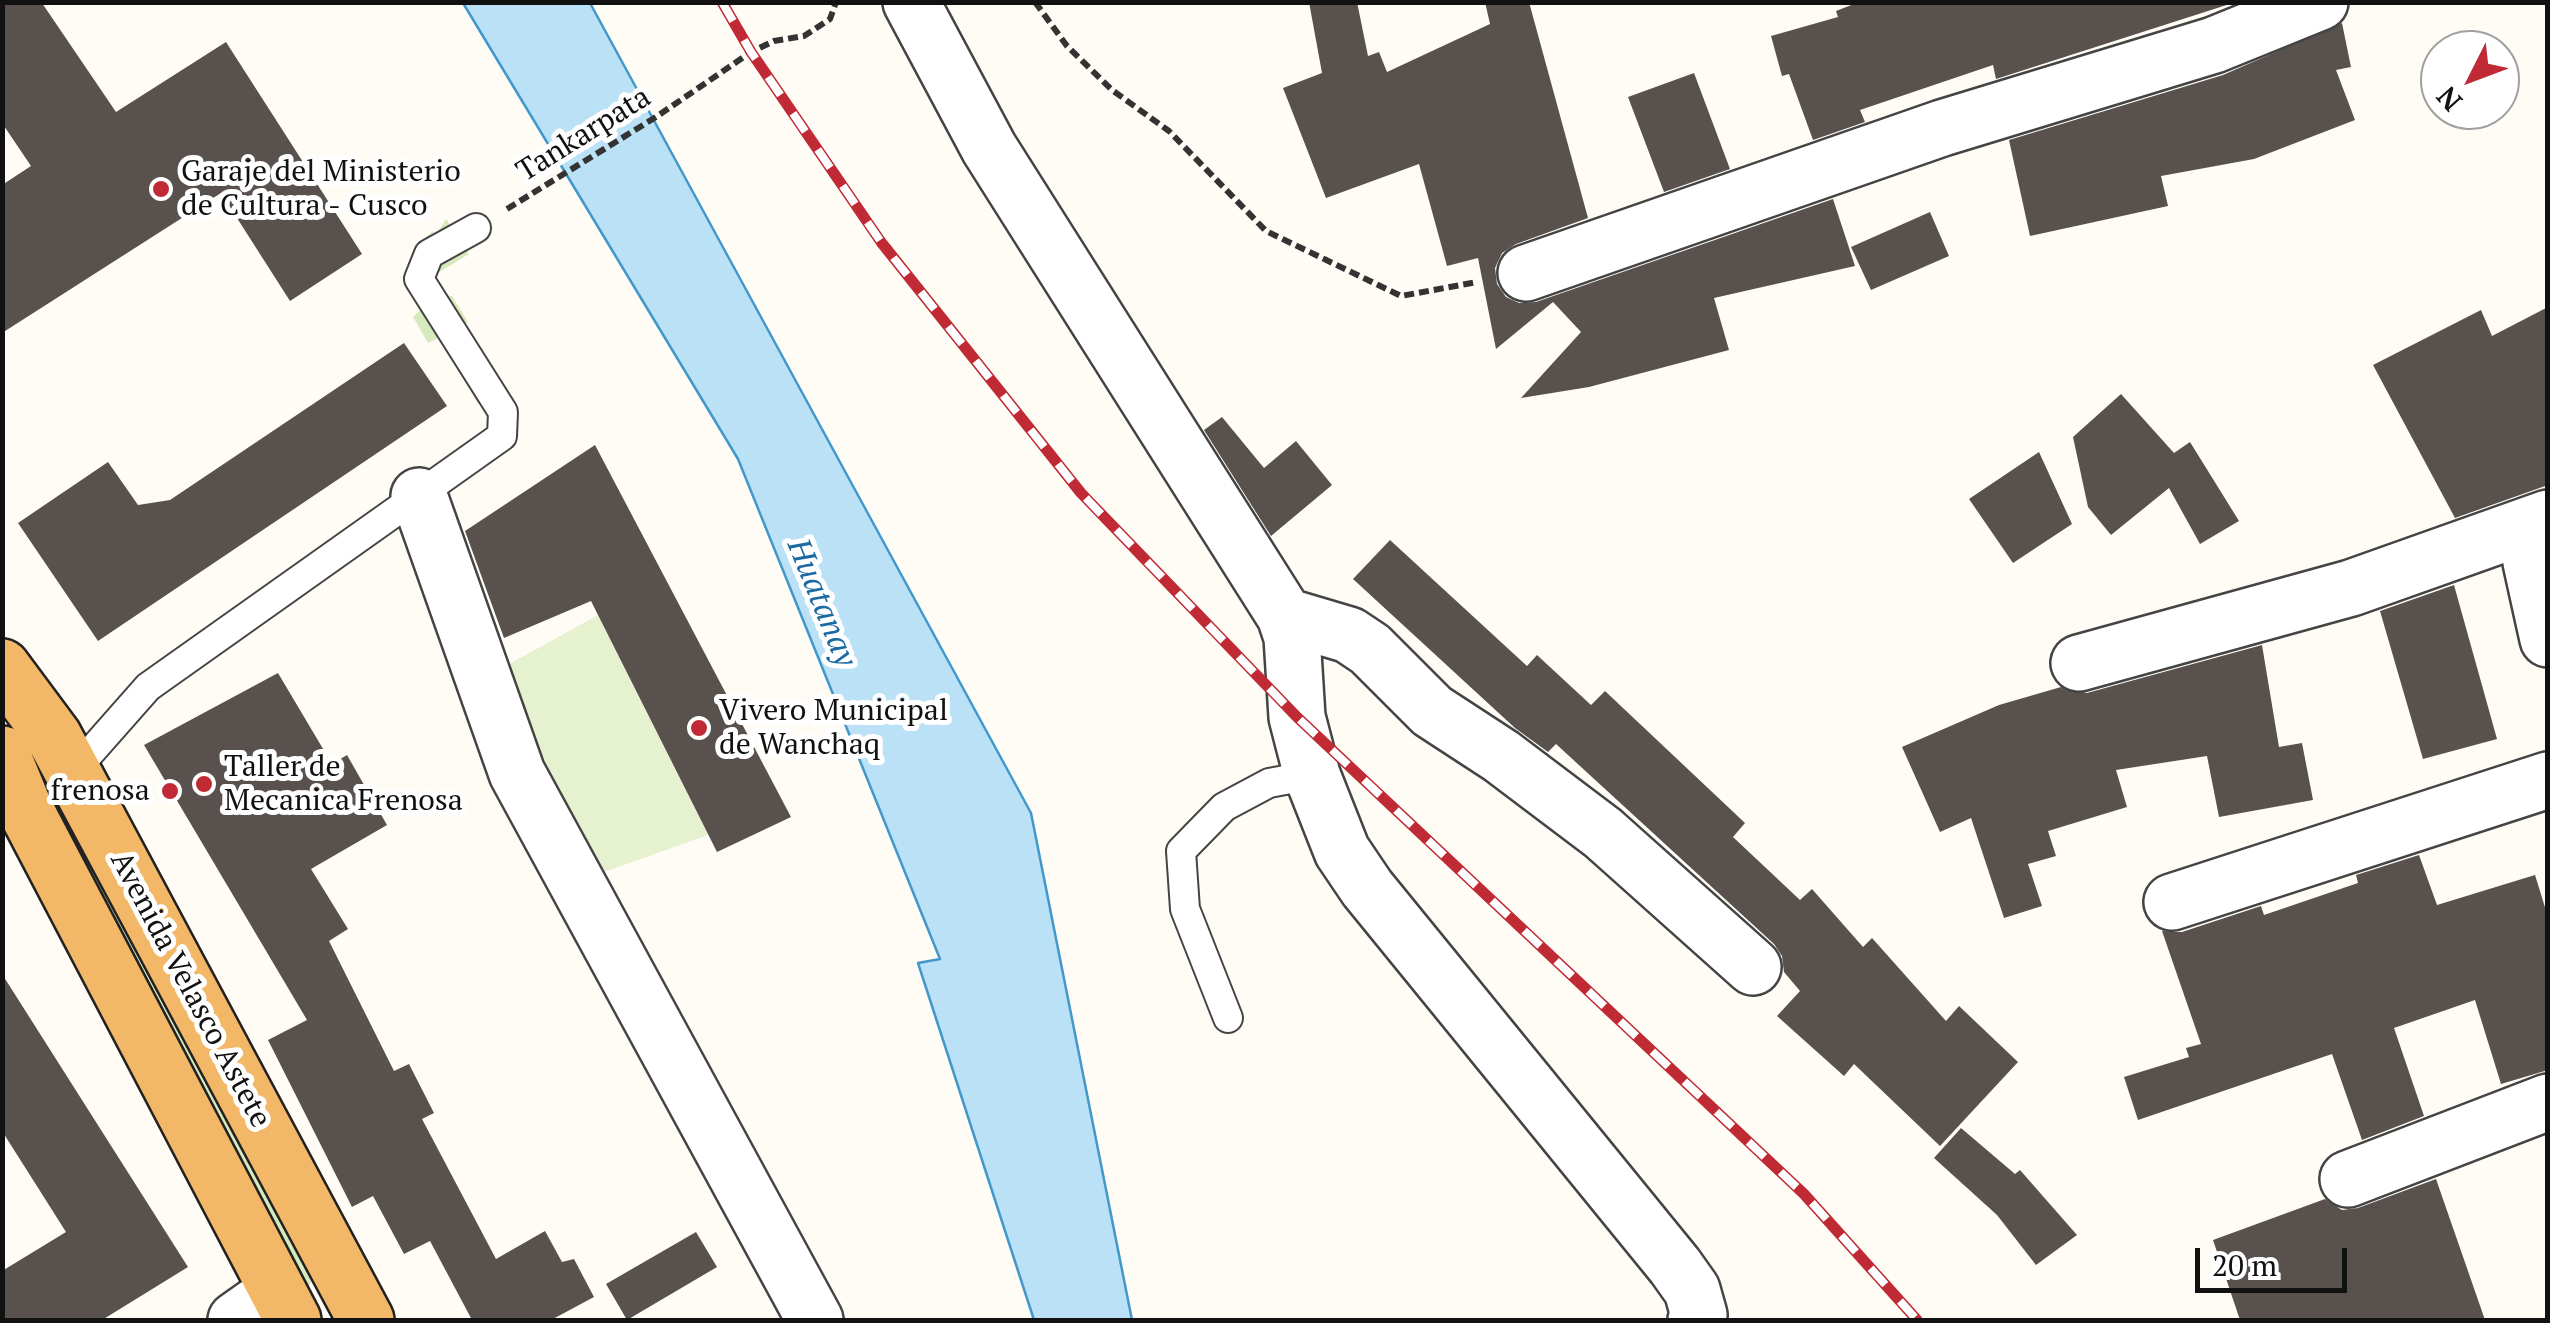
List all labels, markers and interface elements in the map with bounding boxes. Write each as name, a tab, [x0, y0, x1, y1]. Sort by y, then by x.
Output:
north arrow	[2420, 30, 2520, 130]
text: N	[2428, 79, 2470, 119]
street label: Tankarpata	[510, 80, 658, 190]
place label: Garaje del Ministerio de Cultura - Cusco	[181, 154, 461, 224]
marker: Garaje del Ministerio de Cultura - Cusco	[150, 178, 172, 200]
water label: Huatanay	[778, 533, 864, 673]
place label: Vivero Municipal de Wanchaq	[719, 693, 948, 764]
marker: Vivero Municipal de Wanchaq	[688, 717, 710, 739]
place label: Taller de Mecanica Frenosa	[224, 749, 463, 820]
place label: frenosa	[51, 773, 150, 809]
marker: Taller de Mecanica Frenosa	[193, 773, 215, 795]
marker: frenosa	[159, 780, 181, 802]
street label: Avenida Velasco Astete	[102, 846, 278, 1134]
scale bar	[2200, 1228, 2352, 1290]
text: 20 m	[2212, 1245, 2277, 1285]

